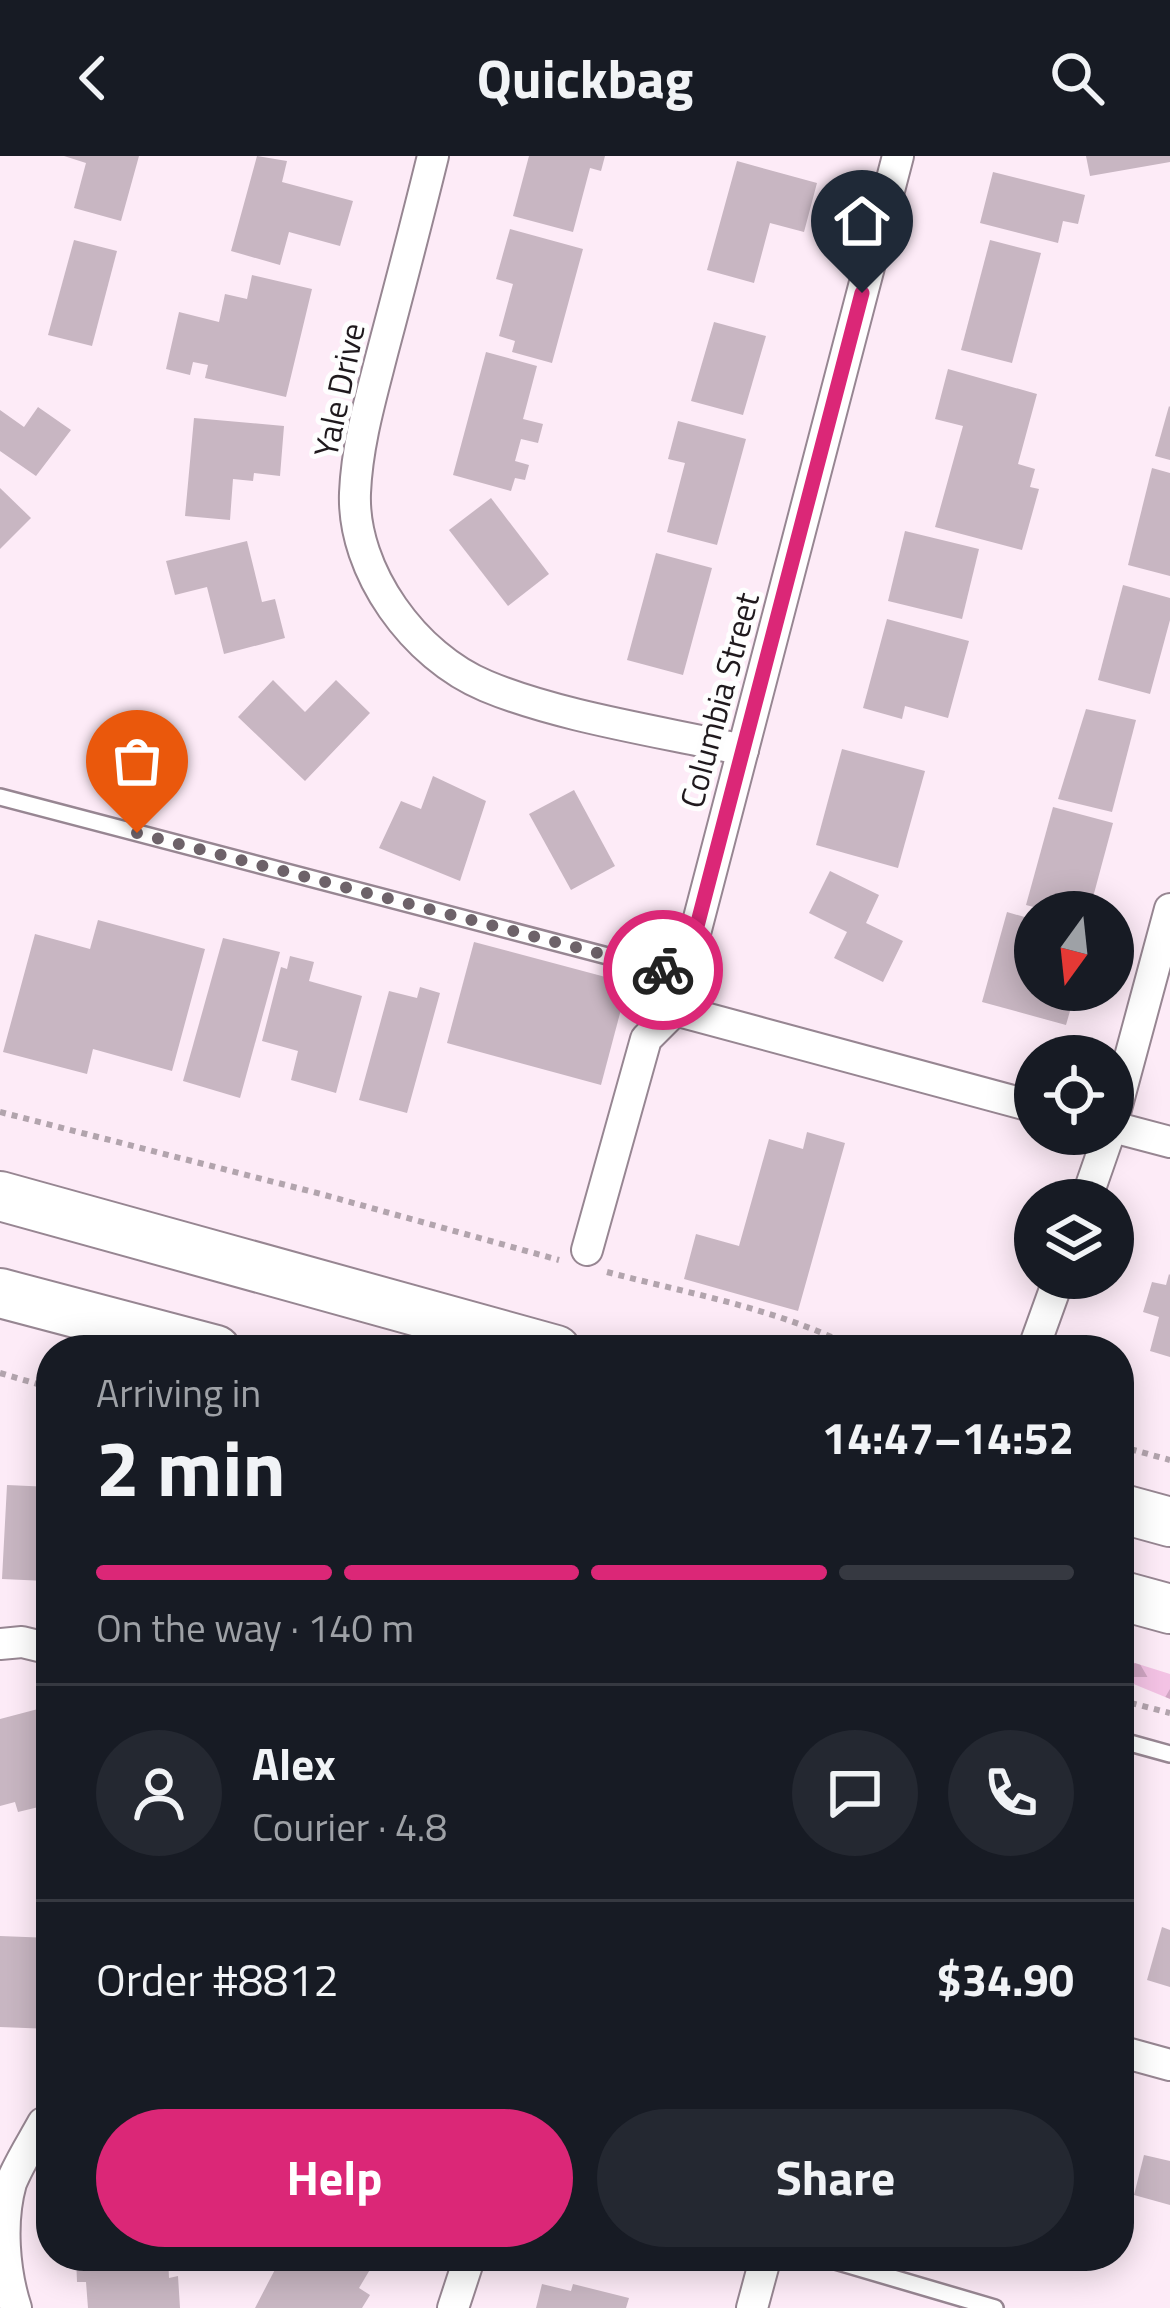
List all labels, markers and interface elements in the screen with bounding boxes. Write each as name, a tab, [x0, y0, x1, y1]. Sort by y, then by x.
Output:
text: Quickbag	[477, 37, 693, 119]
icon: back	[60, 45, 126, 111]
icon: search	[1044, 45, 1110, 111]
pin	[811, 170, 913, 293]
icon: home	[829, 188, 895, 254]
street label: Yale Drive	[300, 318, 378, 462]
street label: Columbia Street	[666, 586, 772, 813]
pin	[86, 710, 188, 833]
icon: bag	[104, 728, 170, 794]
north arrow	[1014, 891, 1134, 1011]
map controls	[1014, 891, 1134, 1299]
courier	[603, 910, 723, 1030]
icon: bike	[630, 937, 696, 1003]
button: locate	[1014, 1035, 1134, 1155]
button: layers	[1014, 1179, 1134, 1299]
text: Arriving in	[96, 1363, 261, 1422]
text: 14:47–14:52	[822, 1403, 1074, 1471]
text: 2 min	[96, 1408, 286, 1526]
text: On the way · 140 m	[96, 1598, 414, 1657]
text: Alex	[252, 1729, 336, 1797]
button: person	[96, 1730, 222, 1856]
button: chat	[792, 1730, 918, 1856]
button: phone	[948, 1730, 1074, 1856]
text: Courier · 4.8	[252, 1797, 447, 1856]
text: Order #8812	[96, 1945, 339, 2013]
text: $34.90	[936, 1945, 1074, 2013]
button: Help	[96, 2109, 573, 2247]
button: Share	[597, 2109, 1074, 2247]

